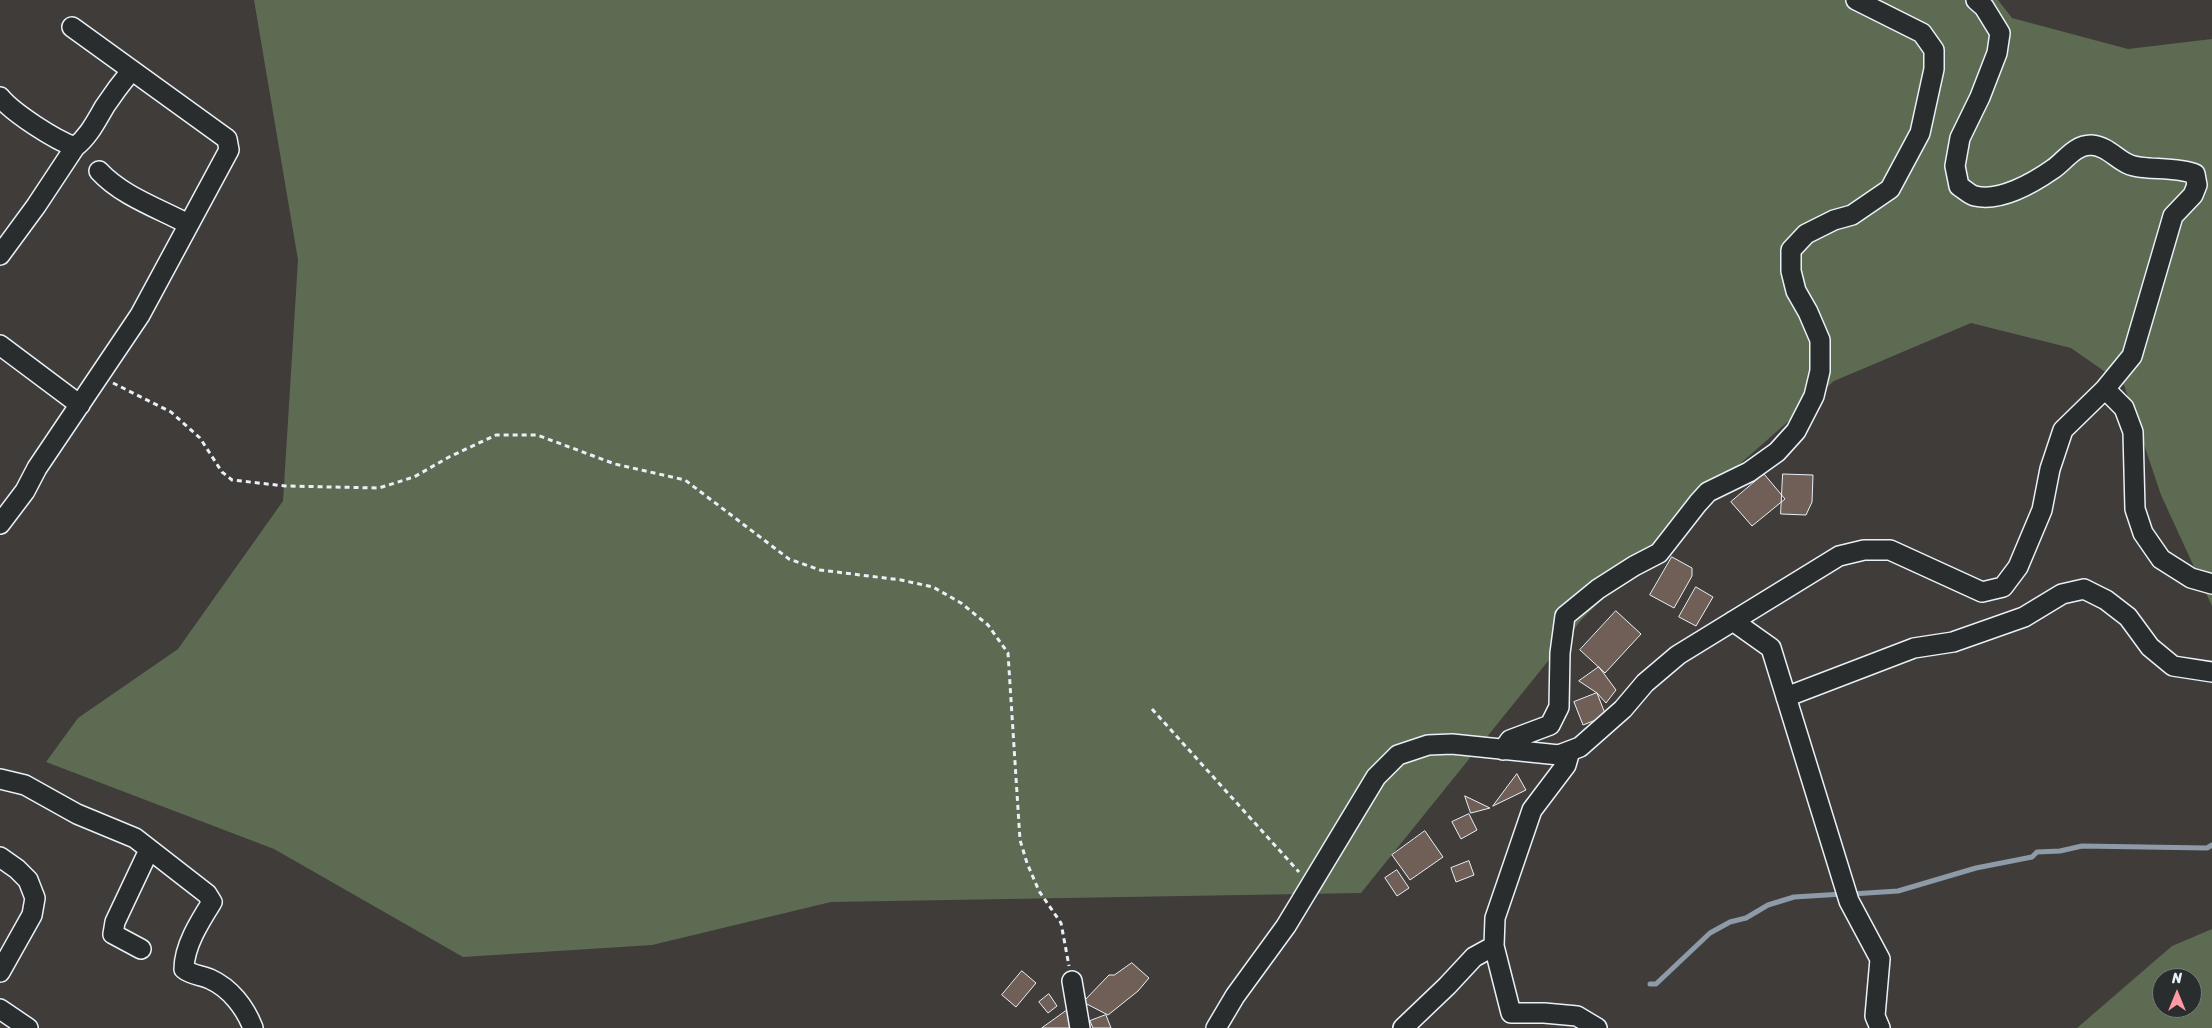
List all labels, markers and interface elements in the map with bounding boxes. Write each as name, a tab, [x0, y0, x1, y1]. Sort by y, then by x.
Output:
text: N	[2172, 966, 2182, 991]
north arrow	[2152, 968, 2202, 1018]

